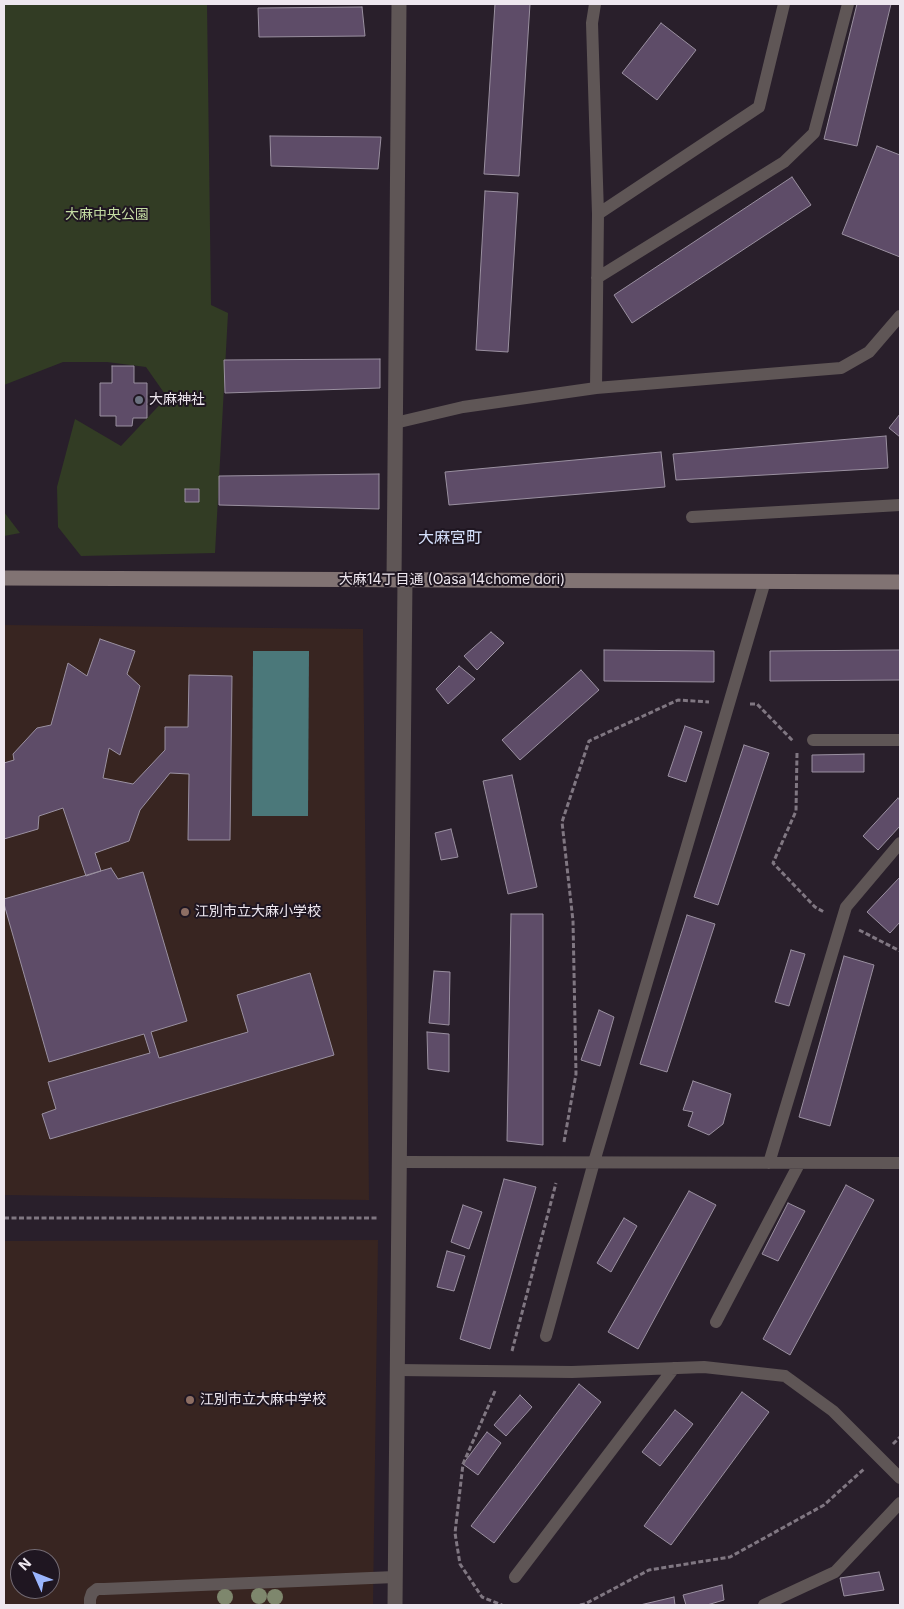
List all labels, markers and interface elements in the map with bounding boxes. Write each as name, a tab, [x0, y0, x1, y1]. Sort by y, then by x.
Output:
park label: 大麻中央公園	[65, 207, 149, 223]
place label: 大麻神社	[149, 392, 205, 408]
marker: 大麻神社	[133, 394, 145, 406]
district label: 大麻宮町	[418, 528, 482, 548]
street label: 大麻14丁目通 (Oasa 14chome dori)	[339, 572, 565, 588]
place label: 江別市立大麻小学校	[195, 904, 321, 920]
marker: 江別市立大麻小学校	[179, 906, 191, 918]
place label: 江別市立大麻中学校	[200, 1392, 326, 1408]
marker: 江別市立大麻中学校	[184, 1394, 196, 1406]
north arrow	[10, 1549, 60, 1599]
text: N	[15, 1554, 34, 1574]

